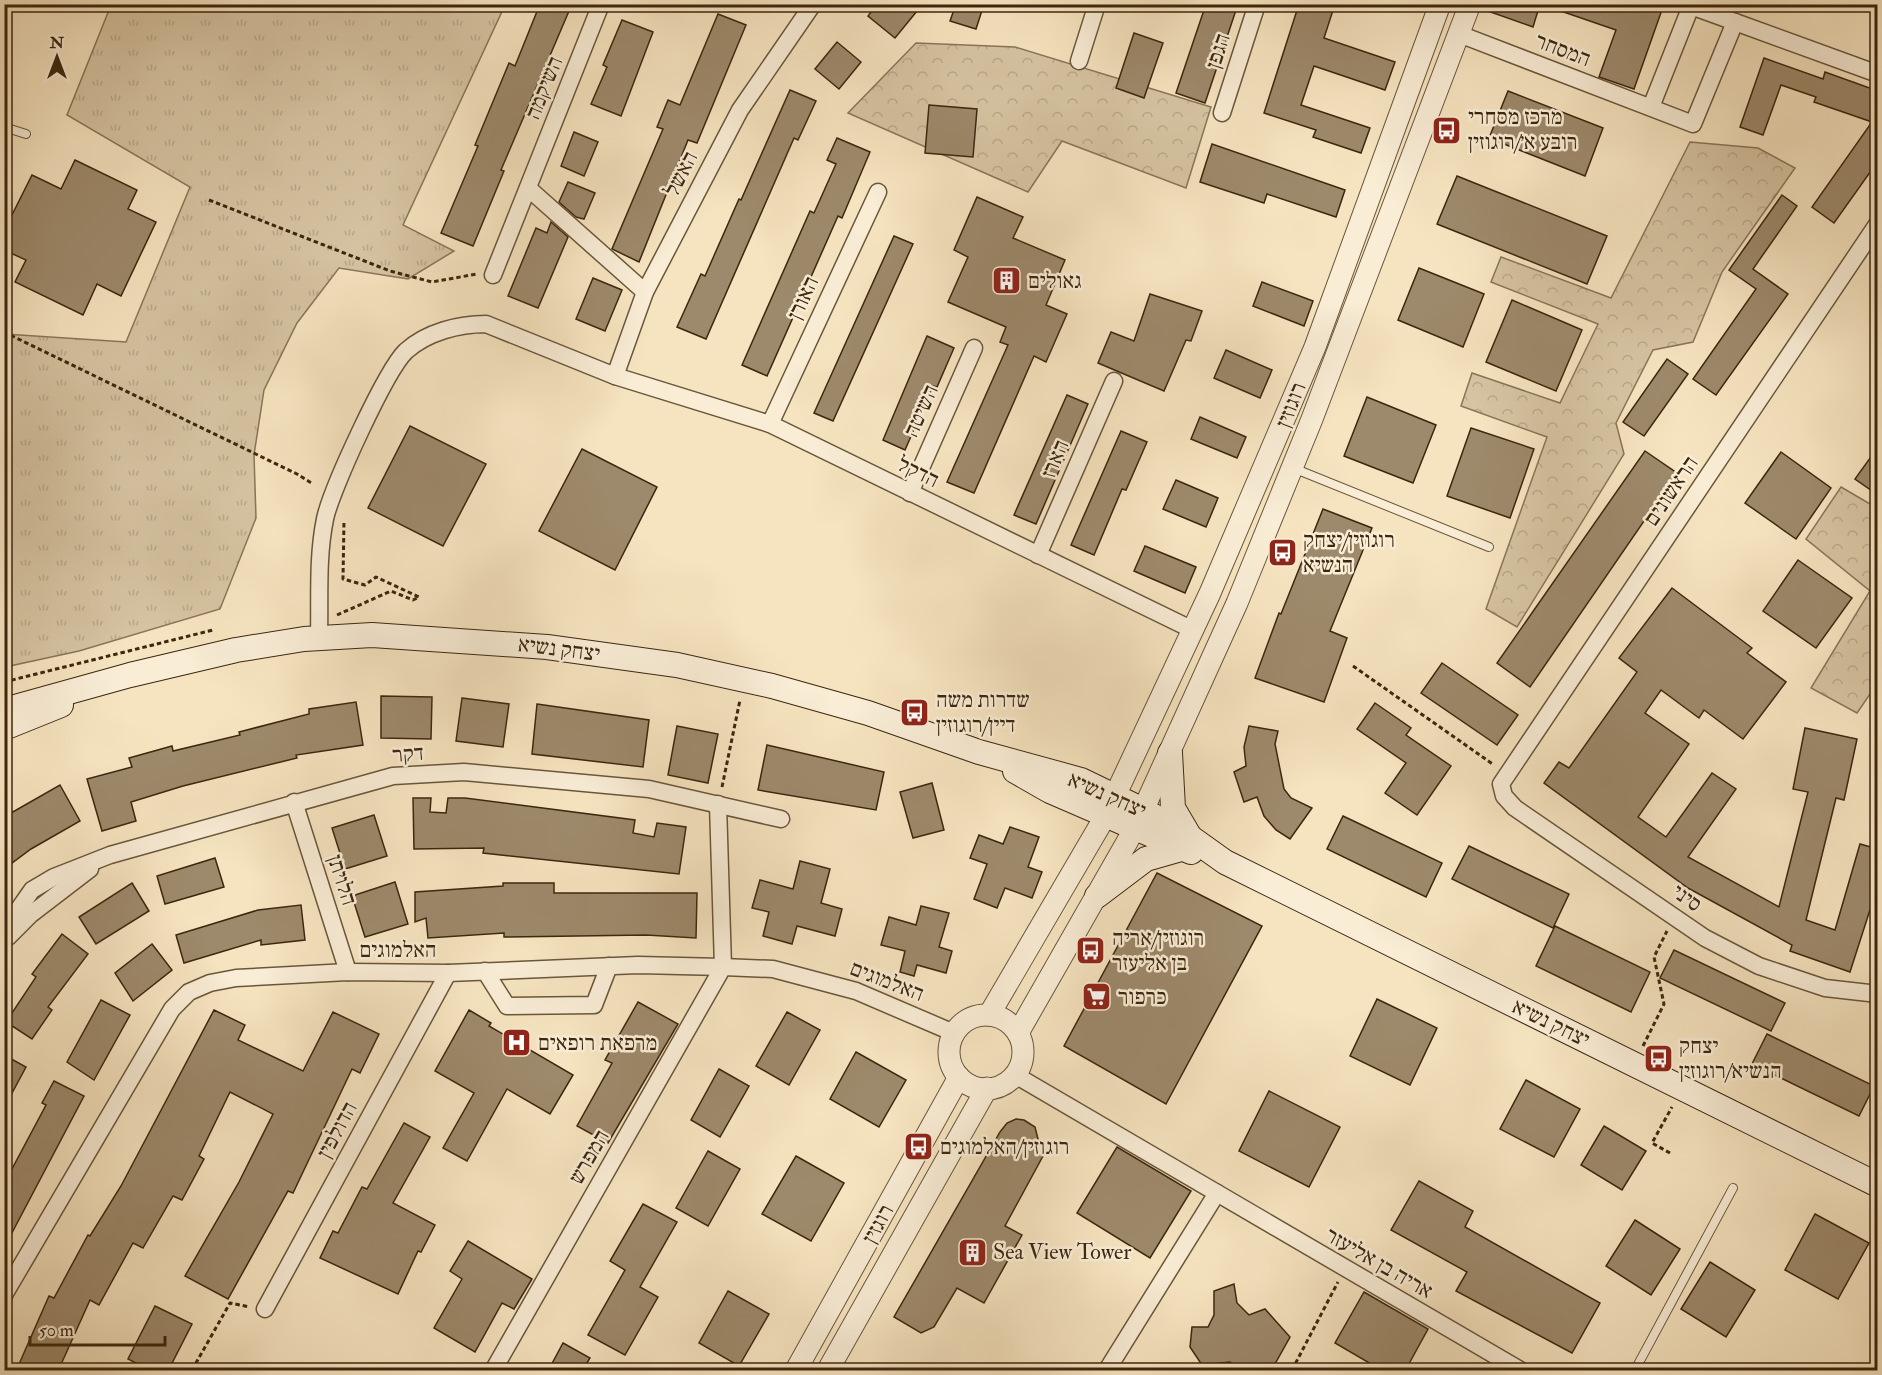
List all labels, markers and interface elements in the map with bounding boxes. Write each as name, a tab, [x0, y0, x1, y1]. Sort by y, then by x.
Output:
north arrow	[27, 27, 87, 87]
street label: המסחר	[1531, 27, 1595, 73]
street label: הגפן	[1199, 30, 1237, 72]
text: N	[49, 33, 65, 53]
street label: השיקמה	[519, 52, 569, 124]
place label: מרכז מסחרי רובע א׳/רוגוזין	[1468, 103, 1578, 156]
bus stop icon: מרכז מסחרי רובע א׳/רוגוזין	[1431, 114, 1463, 146]
street label: האשל	[658, 146, 704, 202]
building icon: גאולים	[991, 265, 1023, 297]
place label: גאולים	[1028, 267, 1082, 295]
street label: האורן	[781, 272, 825, 324]
street label: רוגוזין	[1269, 378, 1313, 432]
street label: השיטה	[897, 380, 945, 442]
street label: הארז	[1034, 436, 1076, 482]
street label: הדקל	[892, 450, 944, 494]
street label: הראשונים	[1637, 451, 1705, 531]
place label: רוגוזין/יצחק הנשיא	[1303, 526, 1395, 579]
bus stop icon: רוגוזין/יצחק הנשיא	[1266, 537, 1298, 569]
street label: יצחק נשיא	[516, 630, 602, 668]
place label: שדרות משה דיין/רוגוזין	[936, 686, 1030, 739]
bus stop icon: שדרות משה דיין/רוגוזין	[899, 697, 931, 729]
street label: דקר	[391, 739, 425, 769]
street label: יצחק נשיא	[1064, 765, 1150, 825]
street label: הלויתן	[321, 851, 363, 909]
street label: סיני	[1666, 878, 1708, 918]
place label: רוגוזין/אריה בן אליעזר	[1112, 924, 1204, 977]
bus stop icon: רוגוזין/אריה בן אליעזר	[1075, 935, 1107, 967]
street label: האלמוגים	[359, 936, 437, 964]
street label: האלמוגים	[846, 954, 928, 1008]
supermarket icon: כרפור	[1081, 981, 1113, 1013]
place label: כרפור	[1118, 983, 1167, 1011]
street label: יצחק נשיא	[1508, 992, 1594, 1054]
hospital icon: מרפאת רופאים	[501, 1027, 533, 1059]
place label: מרפאת רופאים	[538, 1029, 657, 1057]
place label: יצחק הנשיא/רוגוזין	[1679, 1032, 1782, 1085]
bus stop icon: יצחק הנשיא/רוגוזין	[1642, 1043, 1674, 1075]
street label: הדולפין	[310, 1097, 364, 1163]
street label: המפרש	[562, 1125, 616, 1189]
bus stop icon: רוגוזין/האלמוגים	[903, 1131, 935, 1163]
place label: רוגוזין/האלמוגים	[940, 1133, 1069, 1161]
street label: רוגזין	[856, 1199, 900, 1249]
street label: אריה בן אליעזר	[1320, 1221, 1438, 1305]
building icon: Sea View Tower	[956, 1236, 988, 1268]
place label: Sea View Tower	[993, 1238, 1132, 1266]
scale bar	[30, 1309, 165, 1347]
text: 50 m	[39, 1319, 74, 1342]

